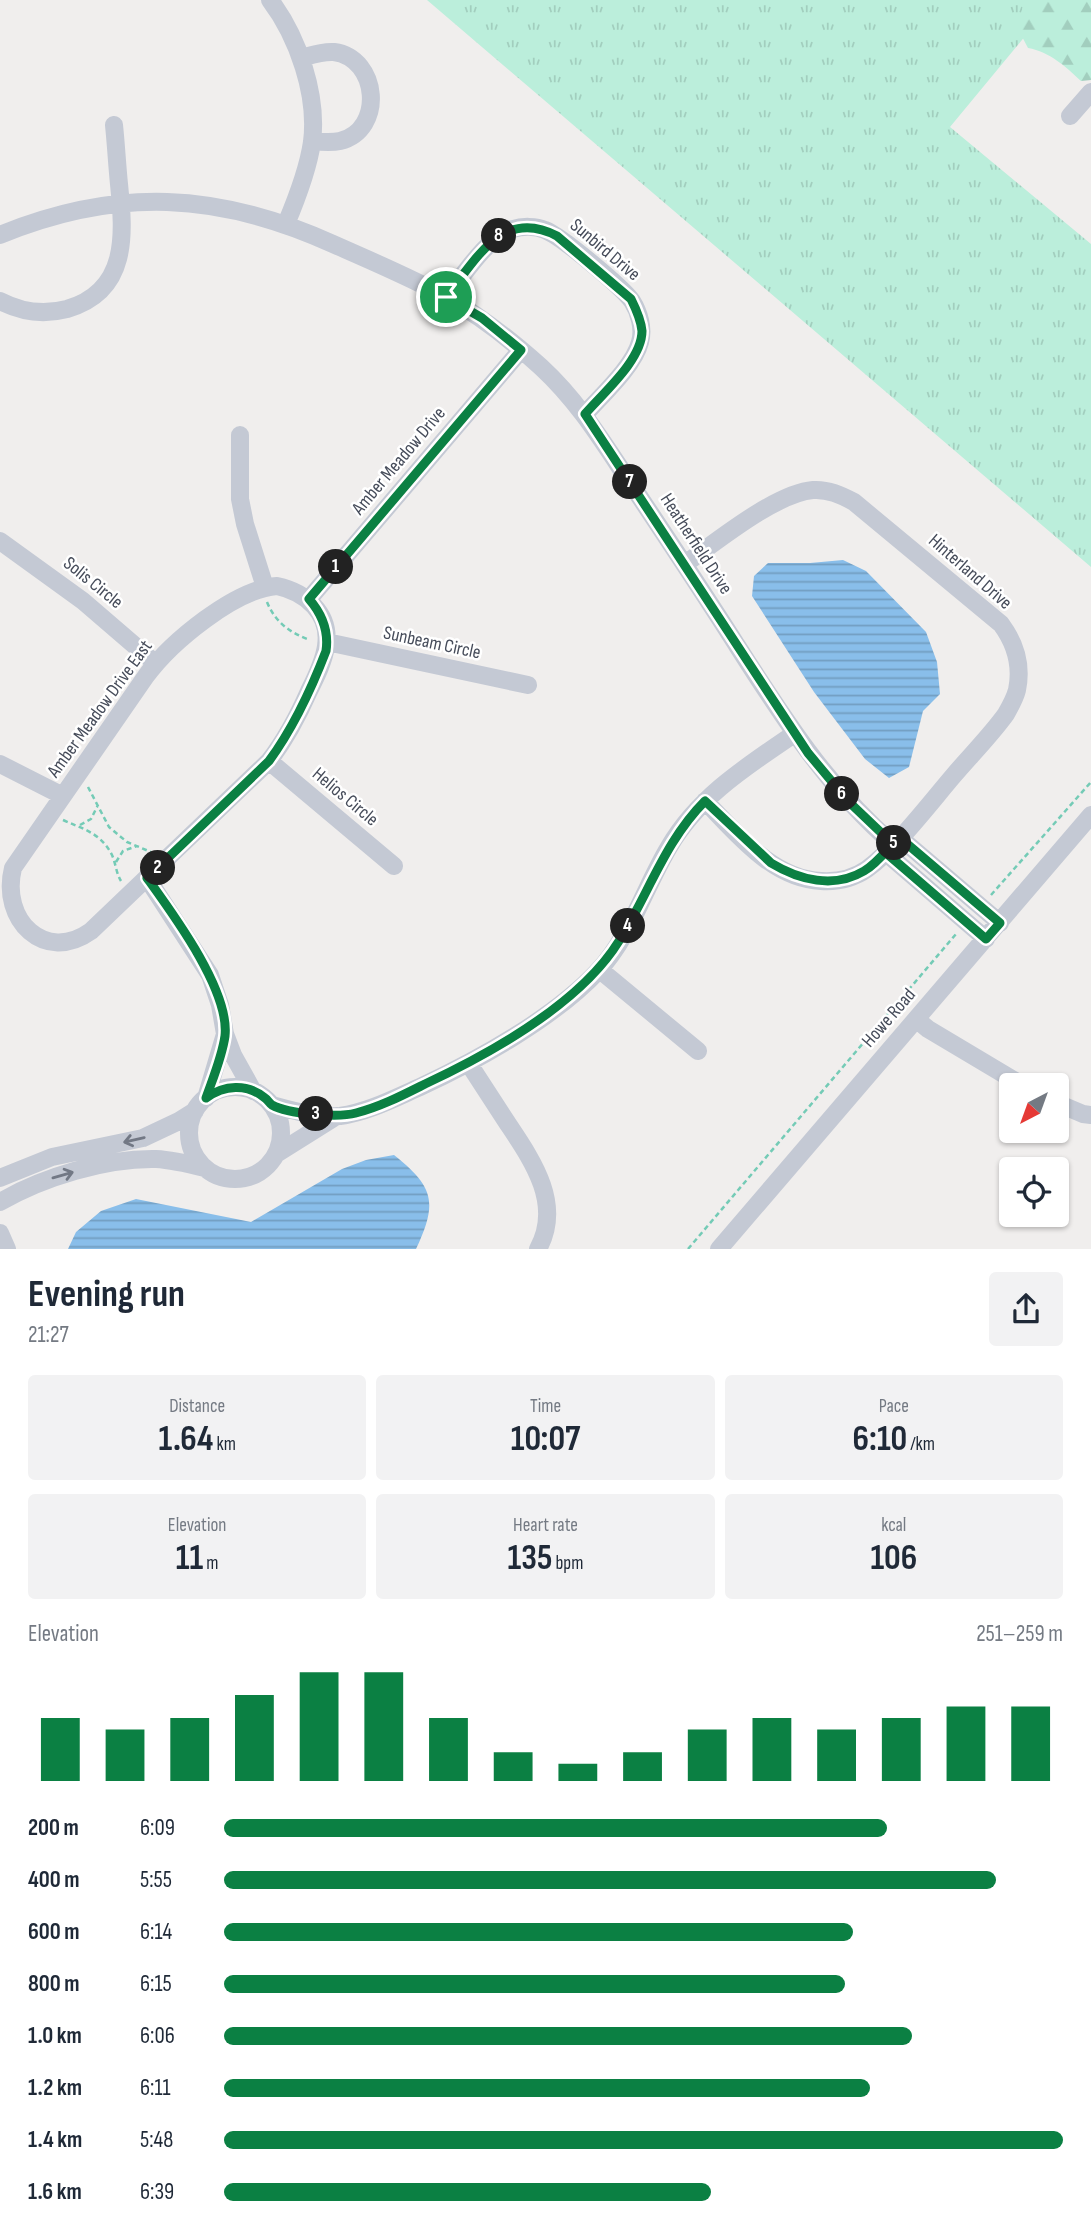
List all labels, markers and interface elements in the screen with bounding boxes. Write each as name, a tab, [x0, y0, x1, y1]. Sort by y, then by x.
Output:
street label: Sunbird Drive	[565, 214, 645, 286]
pin: 8	[482, 218, 516, 254]
text: 8	[494, 224, 503, 247]
pin	[416, 267, 476, 327]
icon: arrive	[427, 278, 465, 316]
street label: Amber Meadow Drive	[347, 402, 451, 520]
pin: 7	[612, 464, 648, 500]
text: 7	[625, 470, 634, 493]
street label: Heatherfield Drive	[655, 489, 737, 599]
street label: Hinterland Drive	[923, 529, 1017, 615]
pin: 1	[318, 550, 354, 584]
street label: Solis Circle	[59, 552, 127, 614]
text: 1	[332, 555, 339, 578]
street label: Sunbeam Circle	[381, 621, 483, 665]
street label: Amber Meadow Drive East	[42, 636, 158, 783]
street label: Helios Circle	[307, 763, 383, 831]
pin: 6	[824, 776, 860, 812]
text: 6	[837, 782, 846, 805]
pin: 5	[876, 826, 912, 860]
text: 5	[889, 831, 898, 854]
pin: 2	[140, 850, 176, 886]
text: 2	[153, 856, 162, 879]
pin: 4	[610, 908, 646, 944]
text: 4	[623, 914, 632, 937]
street label: Howe Road	[857, 984, 921, 1052]
north arrow	[999, 1073, 1069, 1143]
map controls	[999, 1073, 1069, 1227]
pin: 3	[298, 1096, 334, 1132]
text: 3	[311, 1102, 320, 1125]
one-way arrow	[123, 1134, 146, 1147]
button: locate	[999, 1157, 1069, 1227]
one-way arrow	[52, 1168, 74, 1181]
text: Evening run	[28, 1272, 185, 1317]
button: share	[989, 1272, 1063, 1346]
text: 21:27	[28, 1321, 69, 1349]
text: Distance	[169, 1395, 225, 1418]
text: Time	[530, 1395, 561, 1418]
text: Pace	[879, 1395, 909, 1418]
text: 1.64	[158, 1418, 213, 1461]
text: 10:07	[511, 1418, 580, 1461]
text: 6:10	[853, 1418, 907, 1461]
text: km	[213, 1433, 236, 1456]
text: /km	[907, 1433, 935, 1456]
text: Elevation	[168, 1514, 226, 1537]
text: Heart rate	[513, 1514, 578, 1537]
text: kcal	[881, 1514, 906, 1537]
text: 11	[176, 1537, 203, 1580]
text: 135	[508, 1537, 552, 1580]
text: 106	[870, 1537, 917, 1580]
text: m	[203, 1552, 219, 1575]
text: bpm	[552, 1552, 583, 1575]
text: Elevation	[28, 1620, 99, 1648]
text: 251–259 m	[976, 1620, 1063, 1648]
text: 200 m	[28, 1814, 79, 1842]
text: 6:09	[140, 1814, 175, 1842]
text: 400 m	[28, 1866, 79, 1894]
text: 5:55	[140, 1866, 172, 1894]
text: 600 m	[28, 1918, 80, 1946]
text: 6:14	[140, 1918, 172, 1946]
text: 800 m	[28, 1970, 80, 1998]
text: 6:15	[140, 1970, 172, 1998]
text: 1.0 km	[28, 2022, 82, 2050]
text: 6:06	[140, 2022, 175, 2050]
text: 1.2 km	[28, 2074, 82, 2102]
text: 6:11	[140, 2074, 171, 2102]
text: 1.4 km	[28, 2126, 82, 2154]
text: 5:48	[140, 2126, 173, 2154]
text: 1.6 km	[28, 2178, 82, 2206]
text: 6:39	[140, 2178, 174, 2206]

